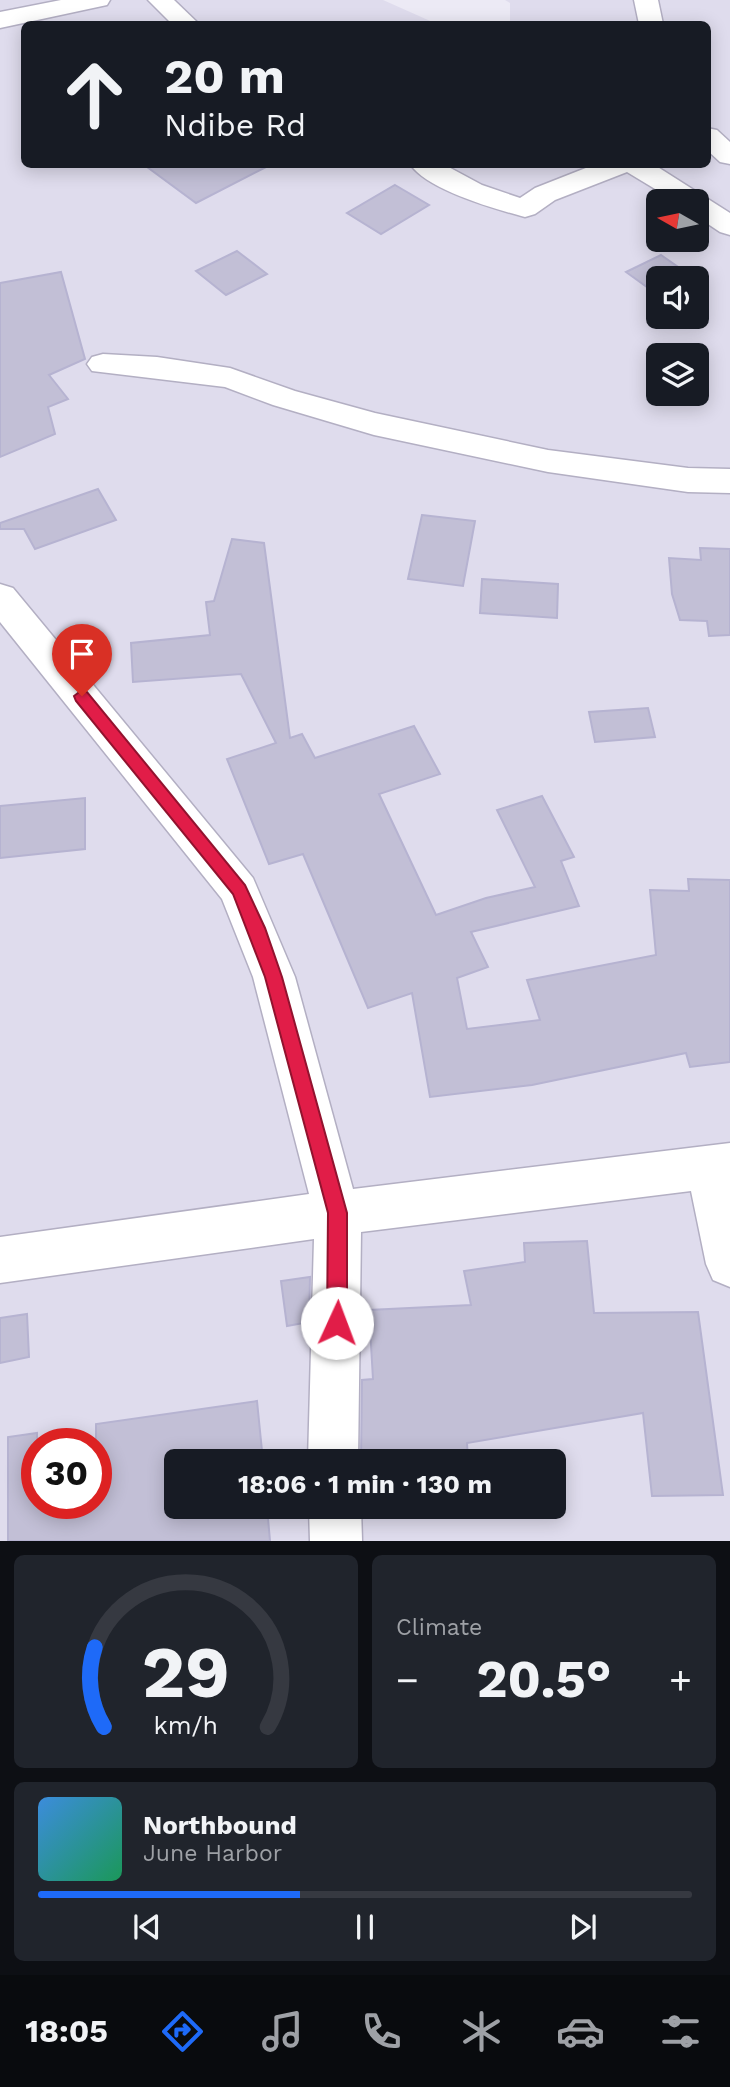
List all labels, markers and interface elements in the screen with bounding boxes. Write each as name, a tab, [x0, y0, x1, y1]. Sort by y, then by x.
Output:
text: 20 m	[164, 47, 285, 105]
icon: ahead	[49, 49, 140, 140]
text: Ndibe Rd	[164, 106, 306, 144]
north arrow	[646, 189, 709, 252]
map controls	[646, 189, 709, 406]
button: sound	[646, 266, 709, 329]
button: layers	[646, 343, 709, 406]
pin	[52, 624, 112, 696]
icon: arrive	[63, 635, 101, 673]
position arrow	[300, 1286, 374, 1360]
speed limit sign: 30	[21, 1428, 112, 1519]
text: 18:06 · 1 min · 130 m	[238, 1469, 492, 1499]
text: Climate	[396, 1614, 482, 1641]
text: 29	[142, 1630, 230, 1716]
text: 20.5°	[476, 1649, 612, 1710]
text: −	[396, 1658, 419, 1702]
text: +	[669, 1658, 692, 1702]
text: km/h	[154, 1711, 218, 1740]
text: Northbound	[143, 1810, 297, 1840]
text: June Harbor	[143, 1840, 282, 1867]
icon: previous	[128, 1908, 166, 1946]
icon: pause	[346, 1908, 384, 1946]
icon: next	[564, 1908, 602, 1946]
icon: directions	[158, 2007, 207, 2056]
icon: music	[258, 2007, 307, 2056]
icon: phone	[357, 2007, 406, 2056]
icon: climate	[457, 2007, 506, 2056]
icon: car	[556, 2007, 605, 2056]
icon: filters	[656, 2007, 705, 2056]
text: 18:05	[25, 2012, 108, 2050]

